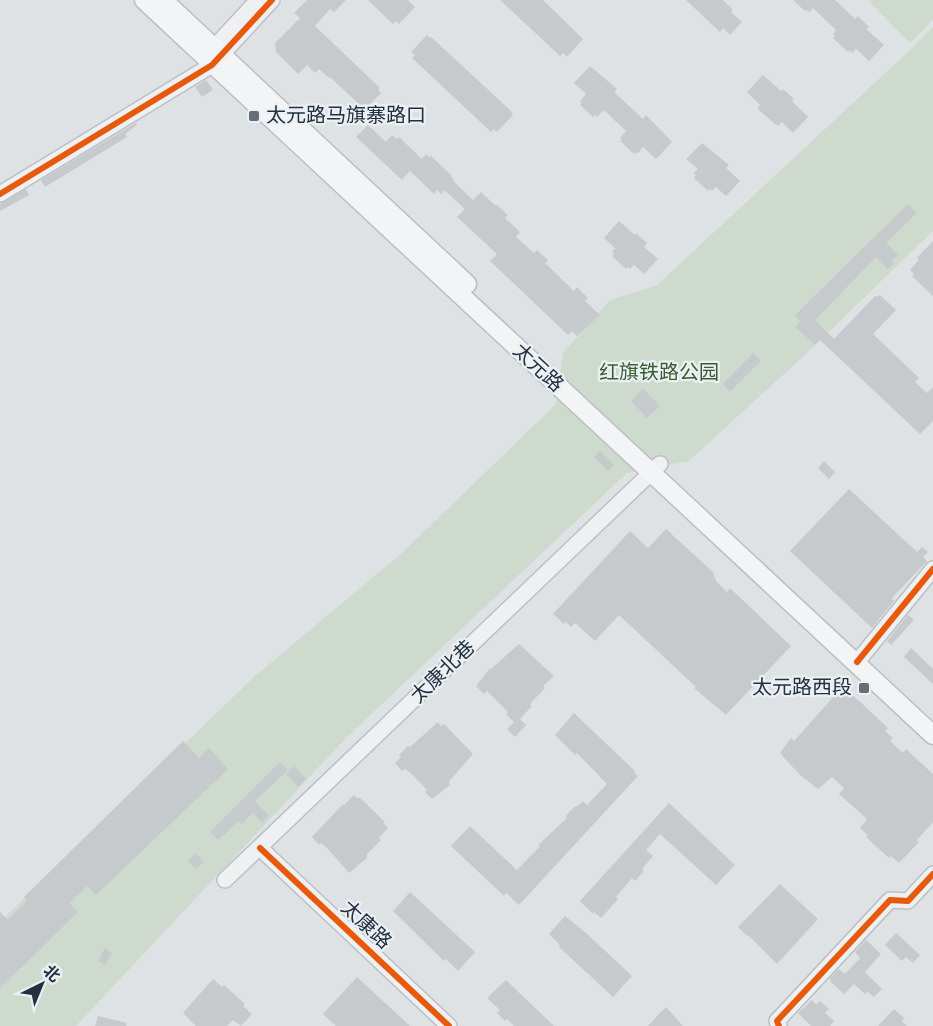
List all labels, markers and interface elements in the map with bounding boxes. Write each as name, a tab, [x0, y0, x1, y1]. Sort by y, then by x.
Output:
place label: 太元路马旗寨路口	[266, 104, 426, 128]
marker: 太元路马旗寨路口	[247, 109, 261, 123]
street label: 太元路	[508, 339, 568, 397]
park label: 红旗铁路公园	[599, 361, 719, 385]
street label: 太康北巷	[406, 636, 480, 708]
place label: 太元路西段	[752, 676, 852, 700]
marker: 太元路西段	[857, 681, 871, 695]
street label: 太康路	[336, 896, 396, 954]
north arrow	[12, 954, 72, 1014]
text: 北	[39, 962, 64, 987]

